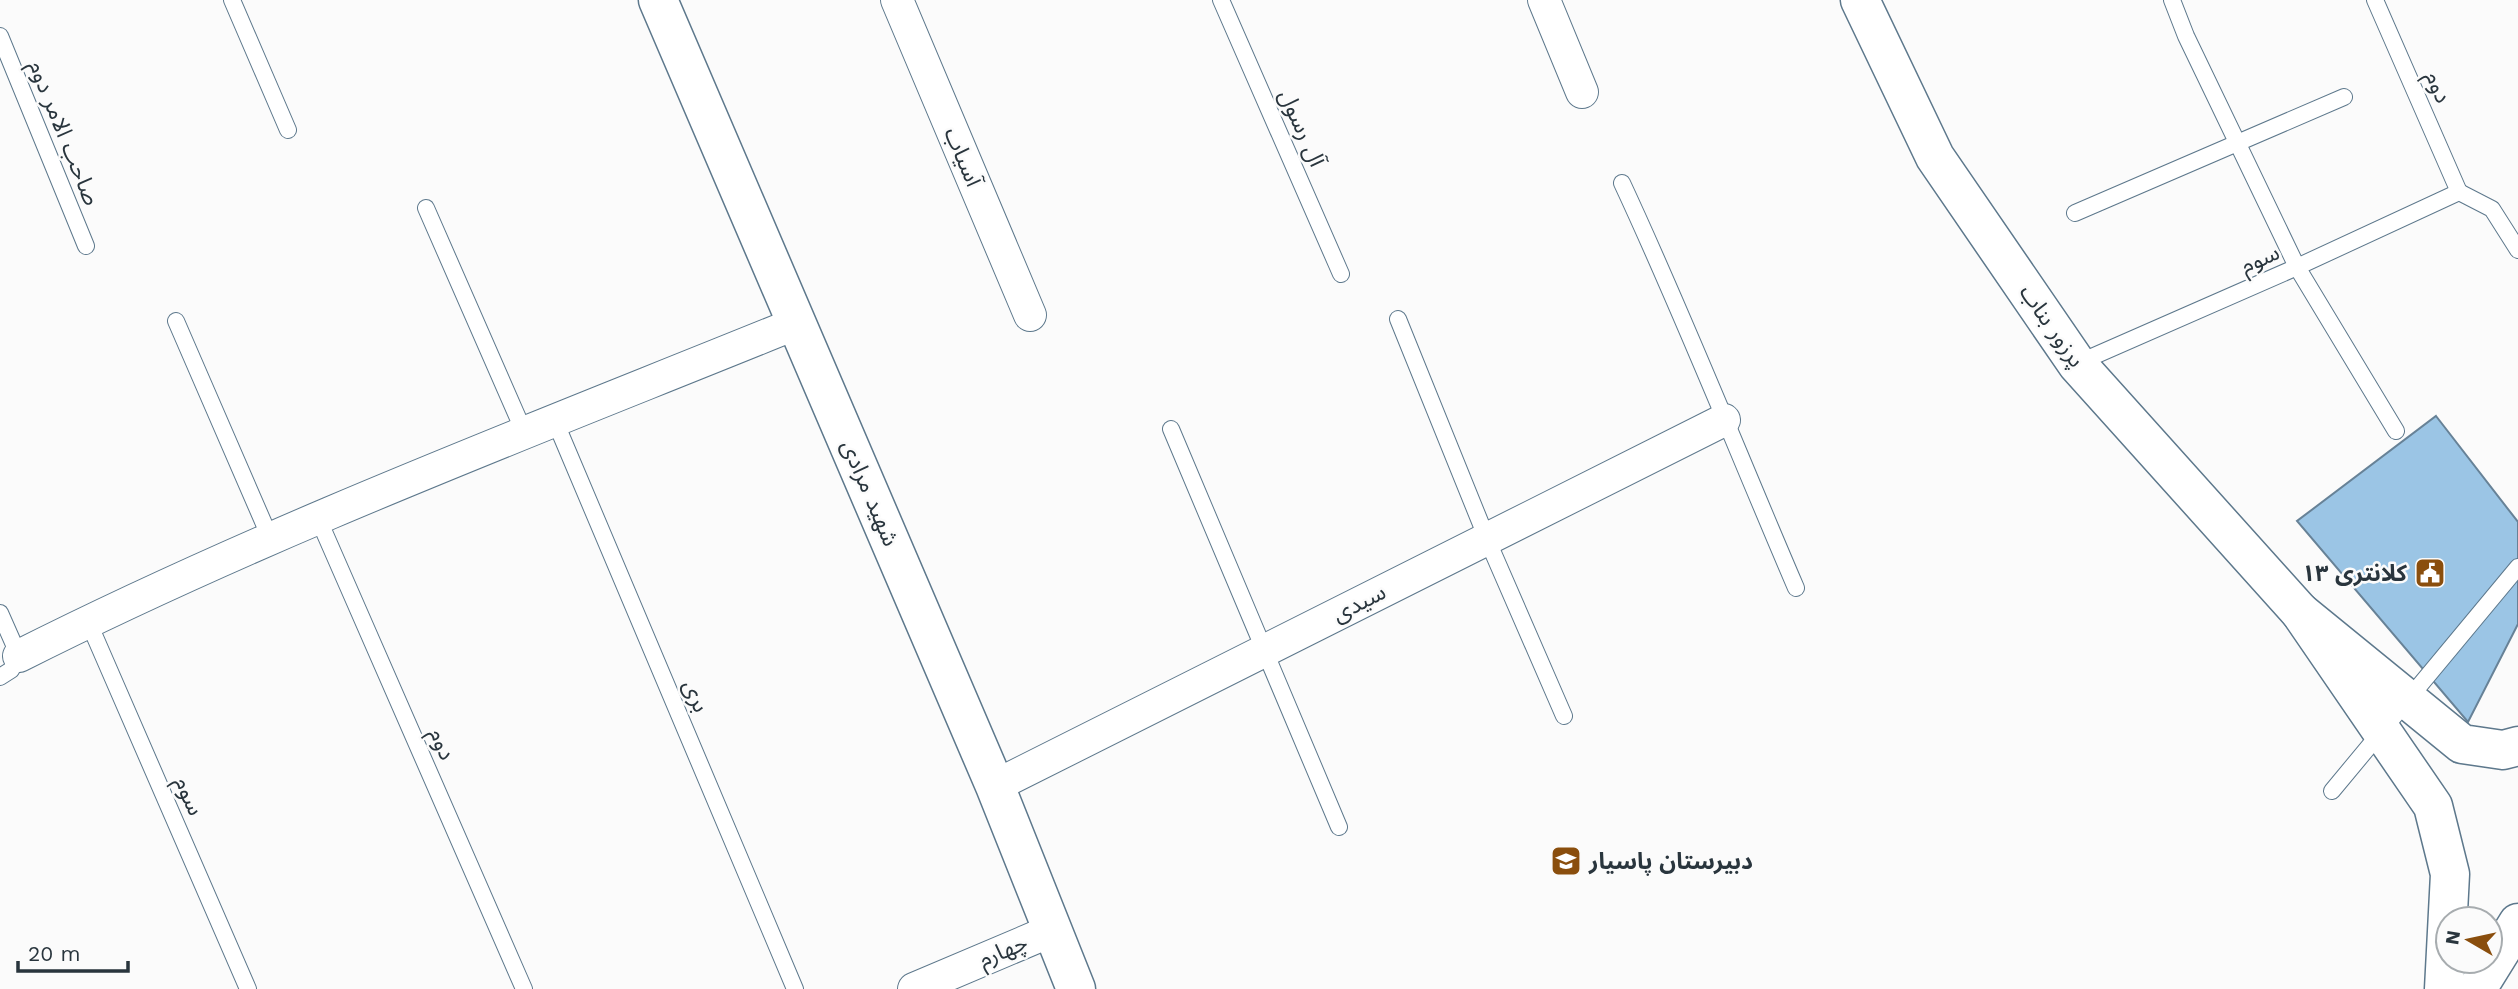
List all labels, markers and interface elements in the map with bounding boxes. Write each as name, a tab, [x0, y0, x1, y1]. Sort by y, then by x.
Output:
street label: صاحب الامر دوم	[19, 56, 105, 211]
street label: دوم	[2415, 67, 2457, 109]
street label: آل رسول	[1273, 85, 1332, 172]
street label: آسیاب	[939, 123, 988, 192]
street label: سوم	[2236, 239, 2285, 283]
street label: پرزور بناب	[2013, 280, 2090, 373]
street label: شهید مرادی	[836, 436, 904, 550]
public building icon: کلانتری ۱۳	[2413, 556, 2447, 590]
place label: کلانتری ۱۳	[2302, 560, 2408, 587]
street label: سیدی	[1328, 578, 1390, 628]
street label: بری	[677, 676, 715, 716]
street label: دوم	[419, 724, 461, 766]
street label: سوم	[165, 772, 209, 821]
school or university icon: دبیرستان پاسیار	[1549, 844, 1583, 878]
place label: دبیرستان پاسیار	[1588, 848, 1753, 876]
north arrow	[2434, 905, 2504, 975]
street label: چهارم	[974, 929, 1033, 977]
text: N	[2440, 929, 2465, 946]
scale bar	[18, 930, 128, 974]
text: 20 m	[28, 941, 80, 966]

